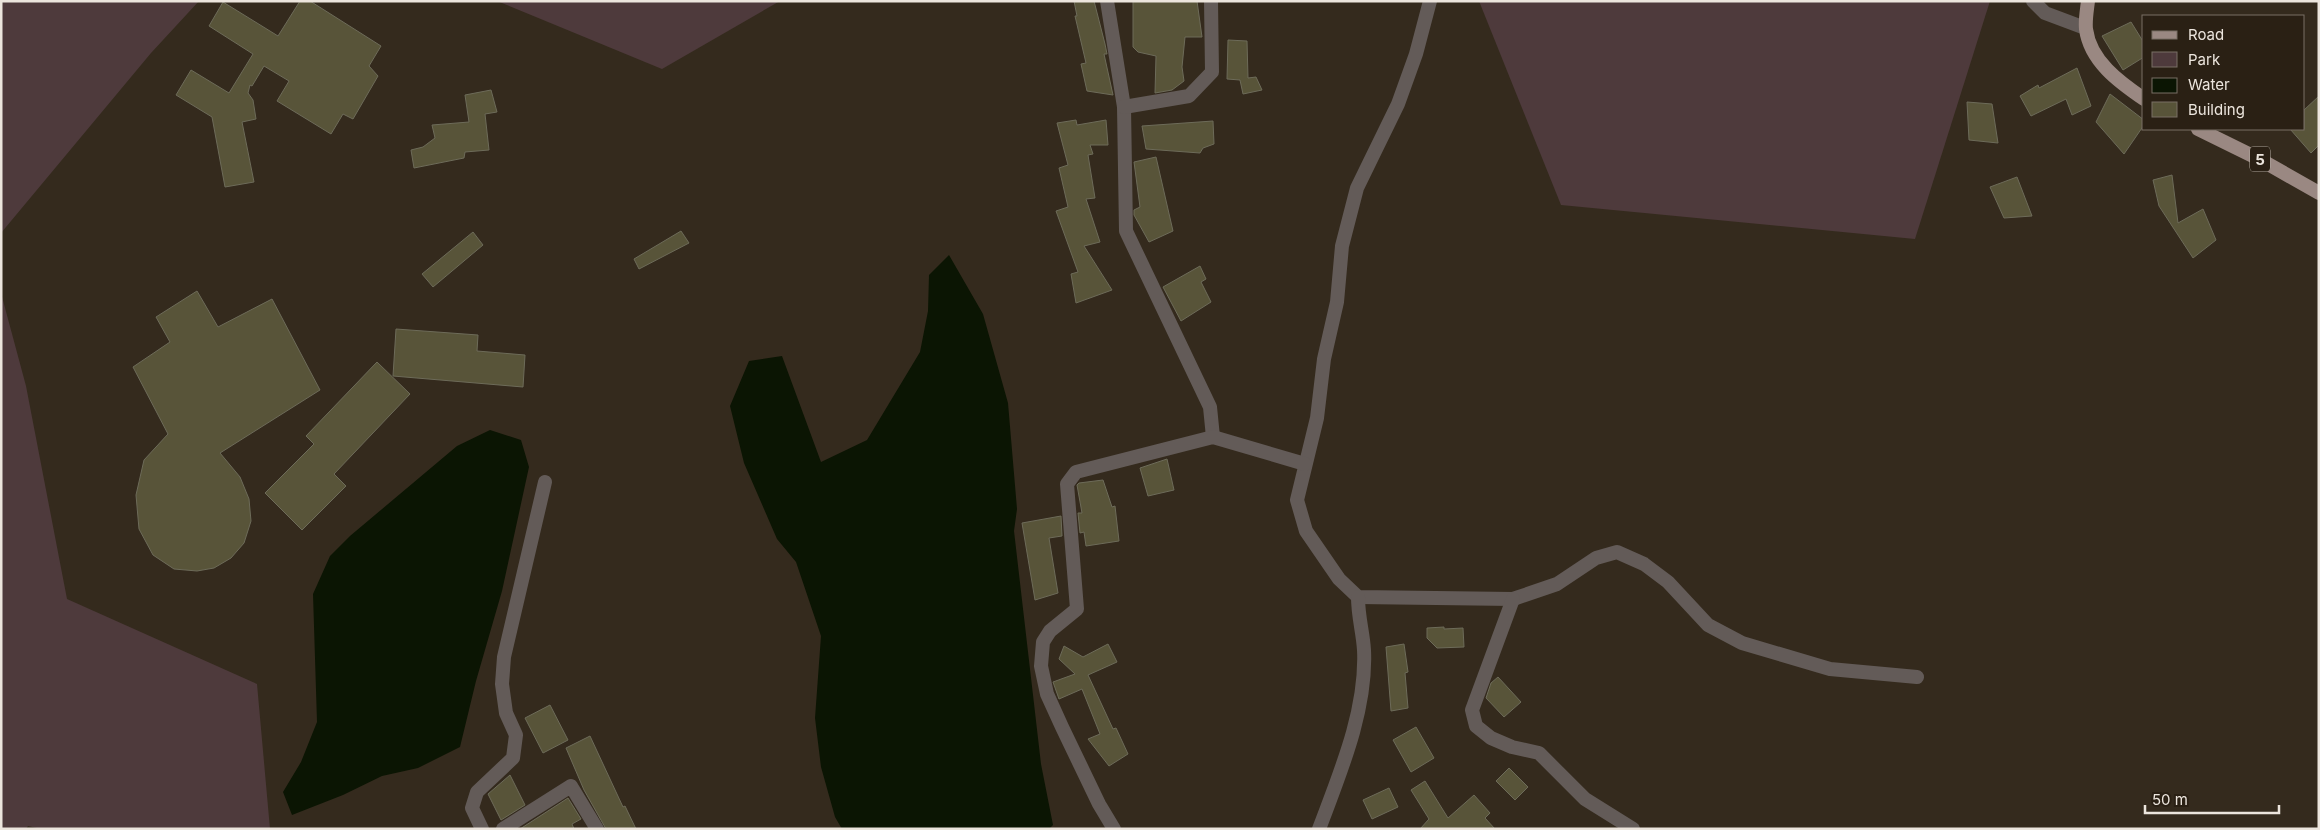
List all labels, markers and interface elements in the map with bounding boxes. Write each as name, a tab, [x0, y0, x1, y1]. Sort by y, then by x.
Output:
legend	[2142, 15, 2305, 130]
text: Road	[2188, 25, 2224, 44]
text: Park	[2188, 50, 2221, 69]
text: Water	[2188, 75, 2230, 94]
text: Building	[2188, 100, 2245, 119]
road number: 5	[2250, 146, 2270, 172]
scale bar	[2145, 782, 2279, 814]
text: 50 m	[2152, 790, 2188, 809]

